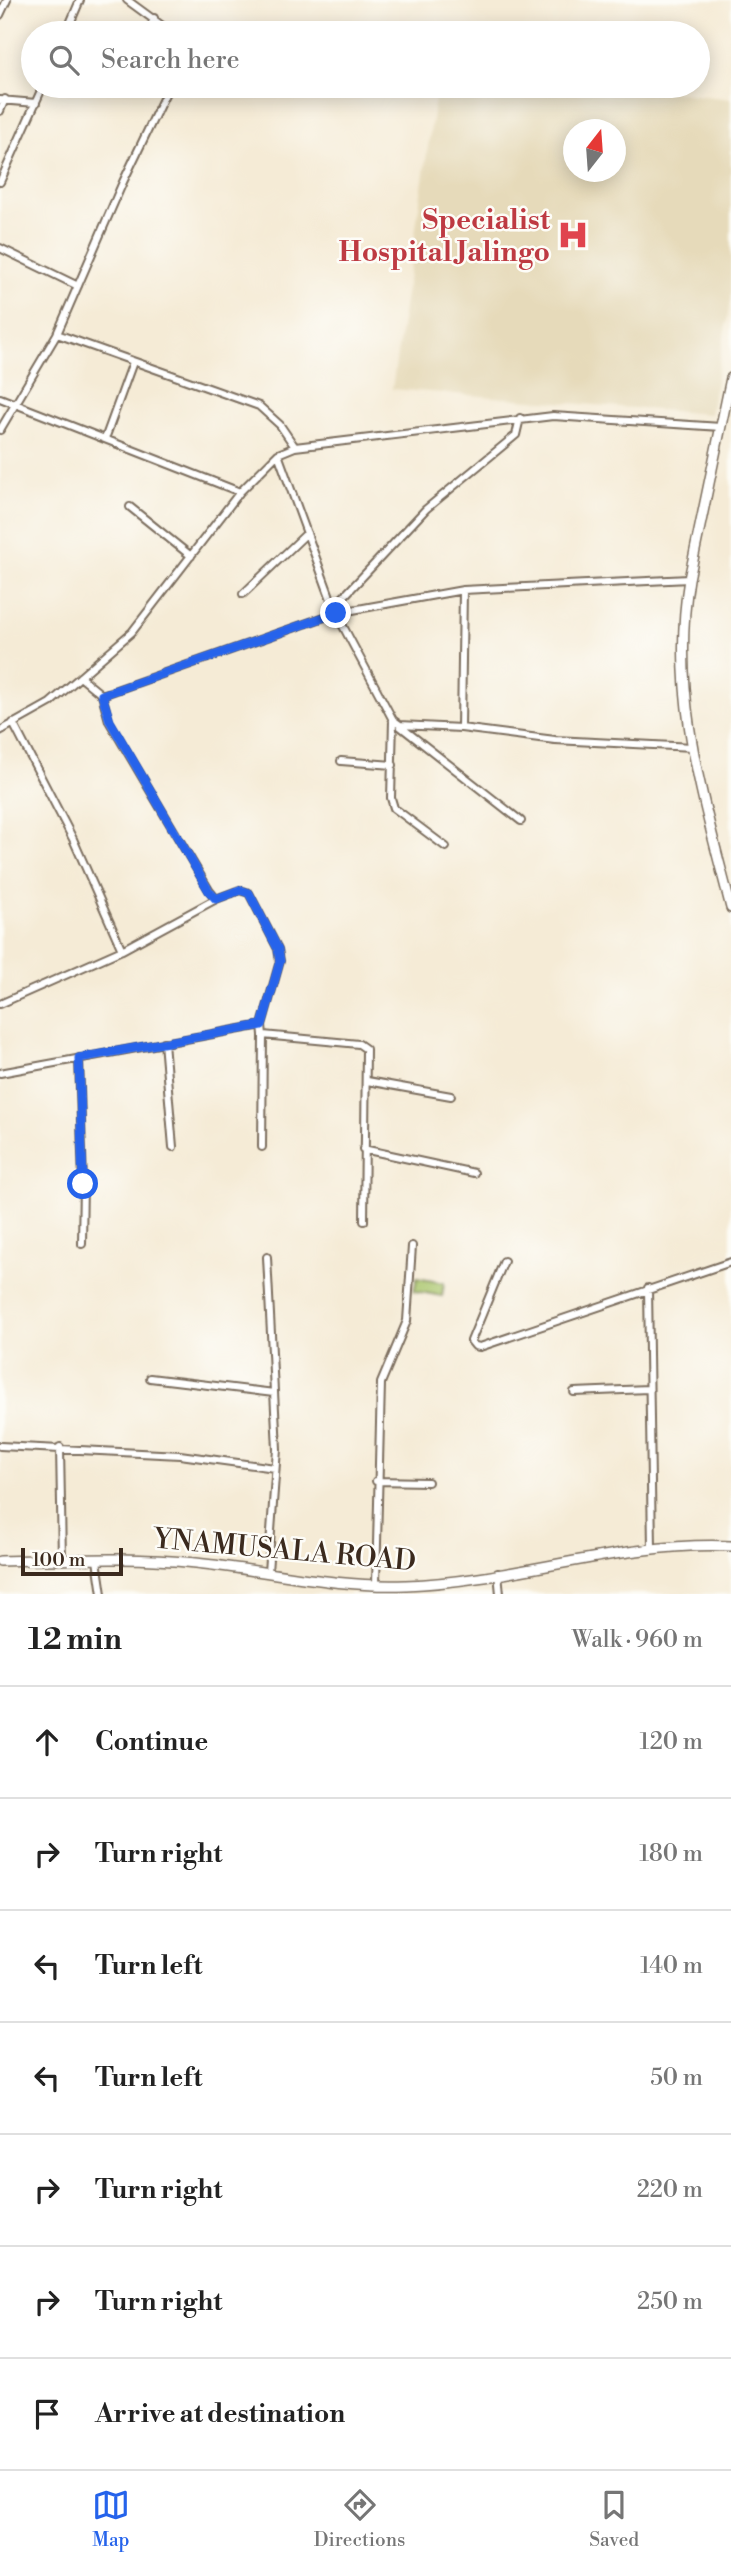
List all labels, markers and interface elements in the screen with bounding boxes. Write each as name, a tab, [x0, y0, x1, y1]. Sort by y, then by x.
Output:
search box	[21, 21, 710, 98]
icon: search	[45, 41, 83, 79]
text: Search here	[101, 44, 240, 76]
north arrow	[563, 119, 626, 182]
place label: Specialist Hospital Jalingo	[339, 203, 551, 270]
hospital icon: Specialist Hospital Jalingo	[556, 218, 590, 252]
route end	[320, 597, 351, 628]
route start	[67, 1168, 98, 1199]
street label: YNAMUSALA ROAD	[150, 1521, 418, 1579]
scale bar	[21, 1545, 122, 1577]
text: 100 m	[32, 1548, 85, 1572]
text: 12 min	[28, 1621, 122, 1659]
text: Walk · 960 m	[572, 1626, 703, 1654]
icon: ahead	[28, 1723, 66, 1761]
text: Continue	[95, 1726, 208, 1758]
text: 120 m	[639, 1728, 703, 1756]
icon: right	[28, 1835, 66, 1873]
text: Turn right	[95, 1838, 223, 1870]
text: 180 m	[639, 1840, 703, 1868]
icon: left	[28, 1947, 66, 1985]
text: Turn left	[95, 1950, 203, 1982]
text: 140 m	[640, 1952, 703, 1980]
icon: left	[28, 2059, 66, 2097]
text: Turn left	[95, 2062, 203, 2094]
text: 50 m	[650, 2064, 703, 2092]
icon: right	[28, 2171, 66, 2209]
text: Turn right	[95, 2174, 223, 2206]
text: 220 m	[637, 2176, 703, 2204]
icon: right	[28, 2283, 66, 2321]
text: Turn right	[95, 2286, 223, 2318]
text: 250 m	[637, 2288, 703, 2316]
icon: arrive	[28, 2395, 66, 2433]
text: Arrive at destination	[95, 2398, 345, 2430]
tab: Map	[92, 2486, 130, 2552]
tab: Directions	[314, 2486, 405, 2552]
tab: Saved	[589, 2486, 639, 2552]

